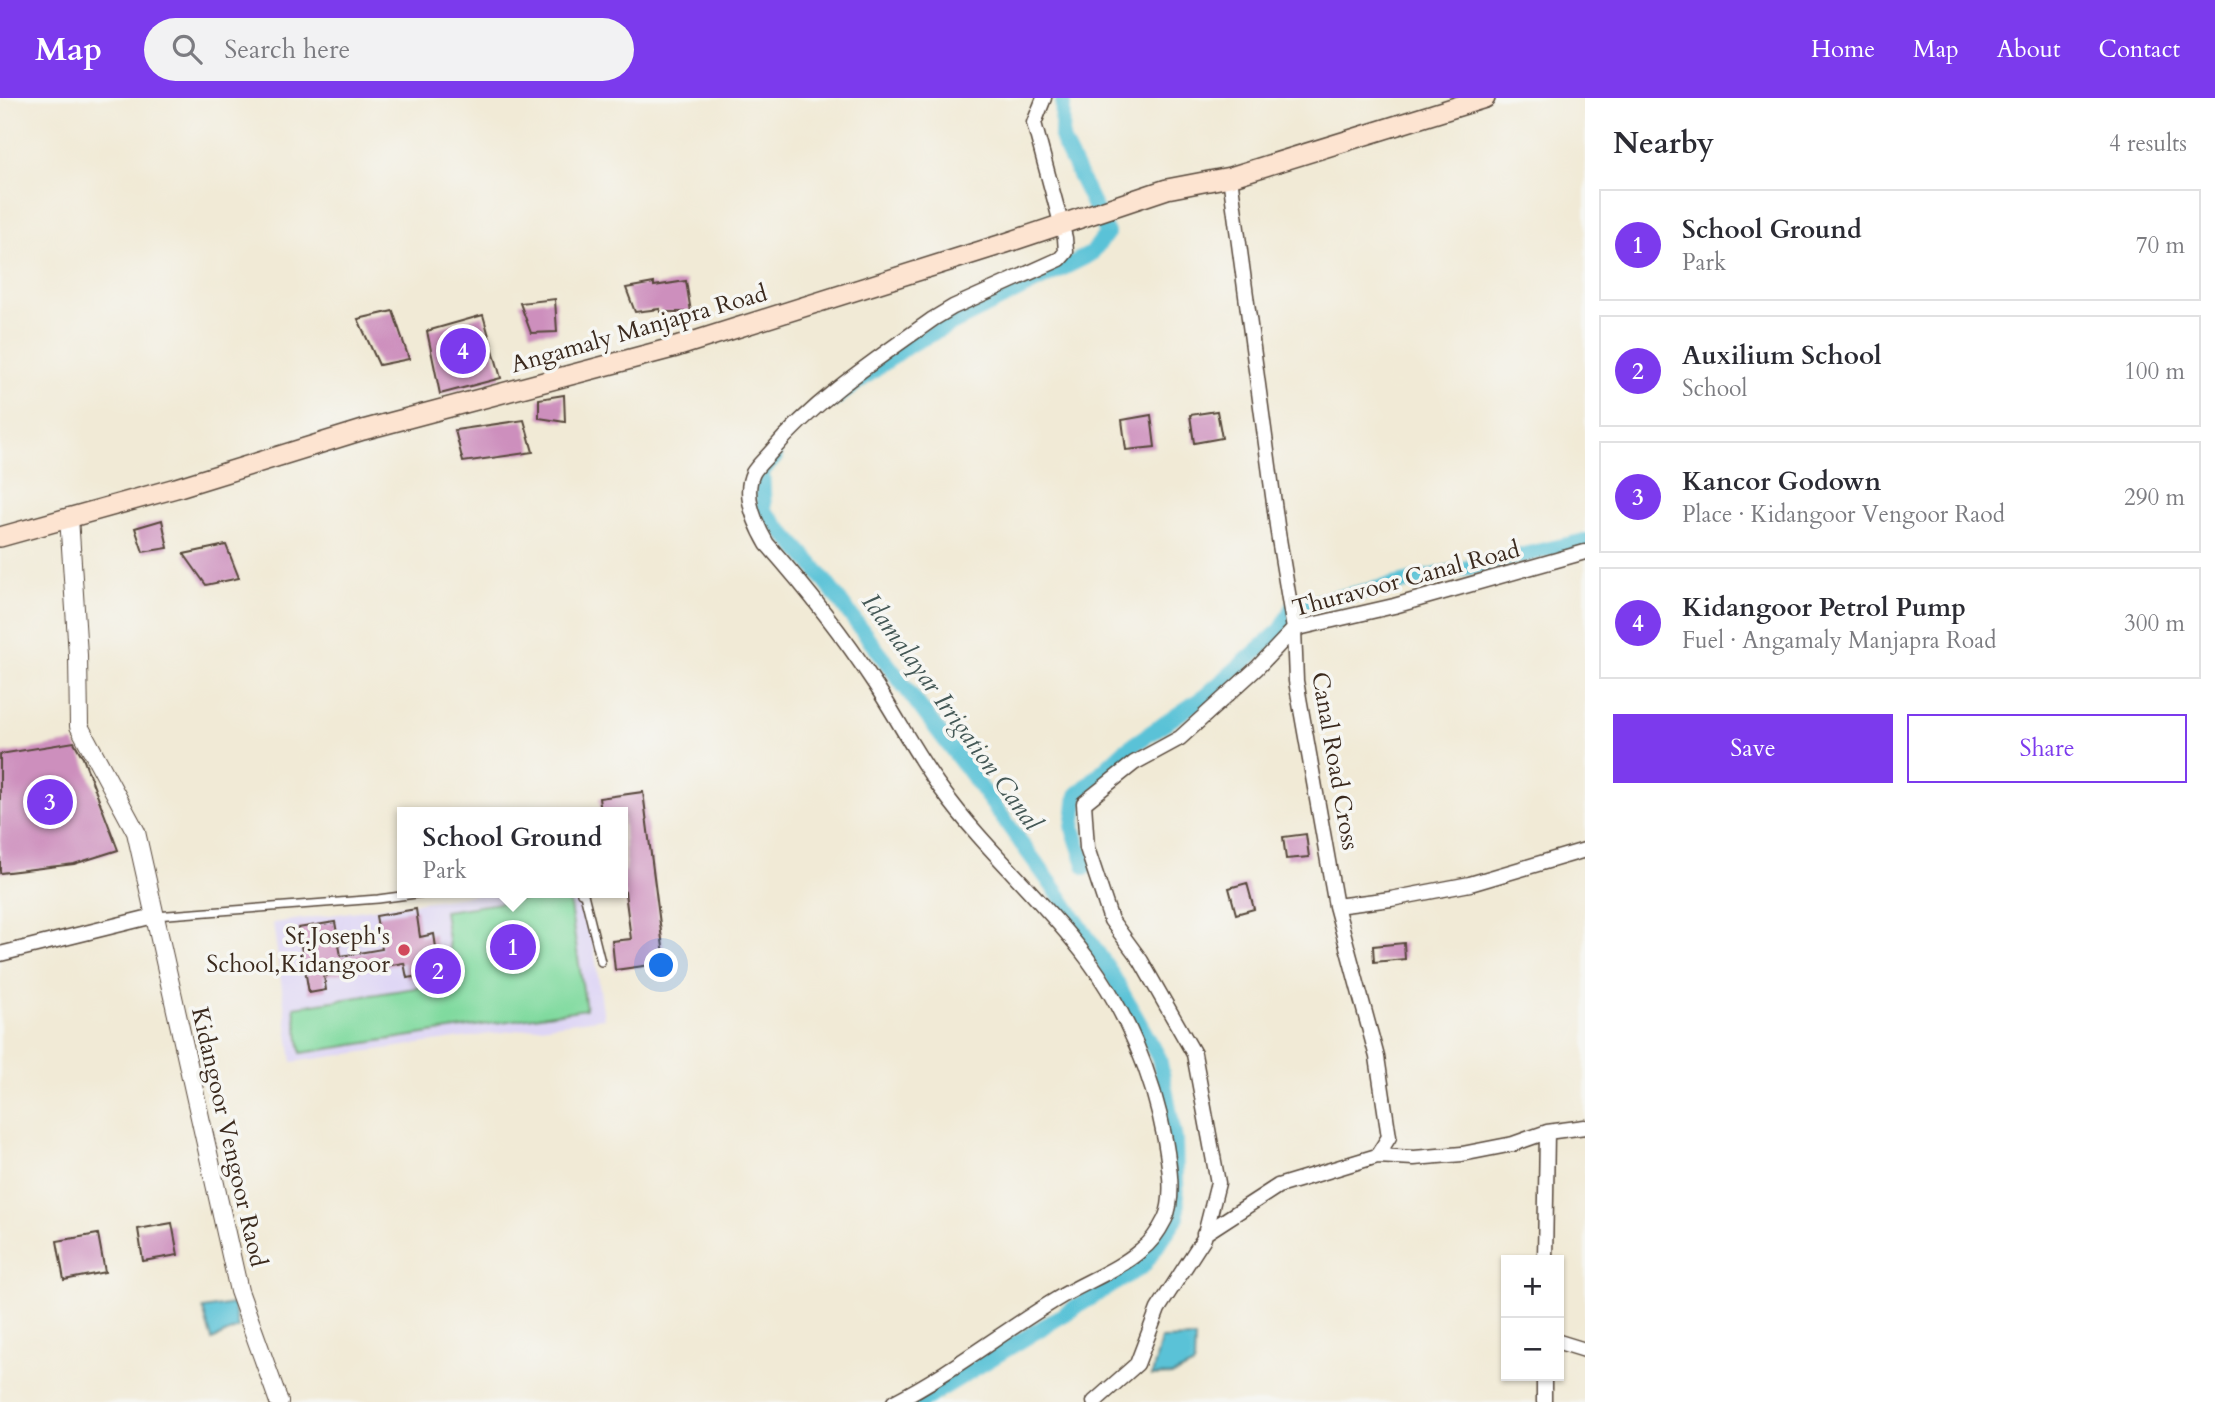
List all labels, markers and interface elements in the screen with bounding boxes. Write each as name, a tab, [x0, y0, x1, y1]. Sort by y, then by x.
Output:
search box	[144, 18, 634, 81]
text: Map	[35, 27, 102, 72]
icon: search	[168, 30, 206, 68]
text: Search here	[224, 32, 350, 67]
text: Home	[1811, 33, 1875, 66]
text: Map	[1913, 33, 1959, 66]
text: About	[1997, 33, 2061, 66]
text: Contact	[2099, 33, 2180, 66]
text: Nearby	[1613, 123, 1714, 164]
text: 4 results	[2109, 128, 2187, 159]
text: School Ground	[1682, 212, 1862, 247]
text: 1	[1632, 230, 1644, 261]
text: 70 m	[2136, 230, 2185, 261]
text: Park	[1682, 247, 1726, 278]
street label: Angamaly Manjapra Road	[507, 277, 771, 381]
pin: 4	[440, 325, 486, 377]
text: Auxilium School	[1682, 338, 1882, 373]
text: 2	[1632, 356, 1644, 387]
text: 100 m	[2124, 356, 2185, 387]
text: School	[1682, 373, 1747, 404]
text: Kancor Godown	[1682, 464, 1881, 499]
text: 3	[1632, 482, 1644, 513]
text: 290 m	[2124, 482, 2185, 513]
text: Place · Kidangoor Vengoor Raod	[1682, 499, 2005, 530]
street label: Thuravoor Canal Road	[1289, 533, 1524, 625]
water label: Idamalayar Irrigation Canal	[854, 586, 1051, 839]
text: Kidangoor Petrol Pump	[1682, 590, 1966, 625]
text: 4	[1632, 608, 1644, 639]
text: 300 m	[2124, 608, 2185, 639]
text: Fuel · Angamaly Manjapra Road	[1682, 625, 1996, 656]
street label: Canal Road Cross	[1303, 669, 1367, 853]
button: Save	[1613, 714, 1893, 783]
button: Share	[1907, 714, 2187, 783]
pin: 3	[27, 776, 73, 828]
popup	[397, 807, 628, 898]
text: School Ground	[423, 820, 602, 855]
text: Park	[423, 855, 467, 886]
place label: St.Joseph's School,Kidangoor	[206, 920, 390, 981]
pin: 1	[490, 921, 536, 973]
marker: St.Joseph's School,Kidangoor	[396, 942, 412, 958]
pin: 2	[415, 945, 461, 997]
your location	[644, 948, 678, 982]
street label: Kidangoor Vengoor Raod	[183, 1004, 275, 1270]
map controls	[1501, 1255, 1564, 1381]
button: +	[1501, 1255, 1564, 1318]
button: −	[1501, 1318, 1564, 1381]

